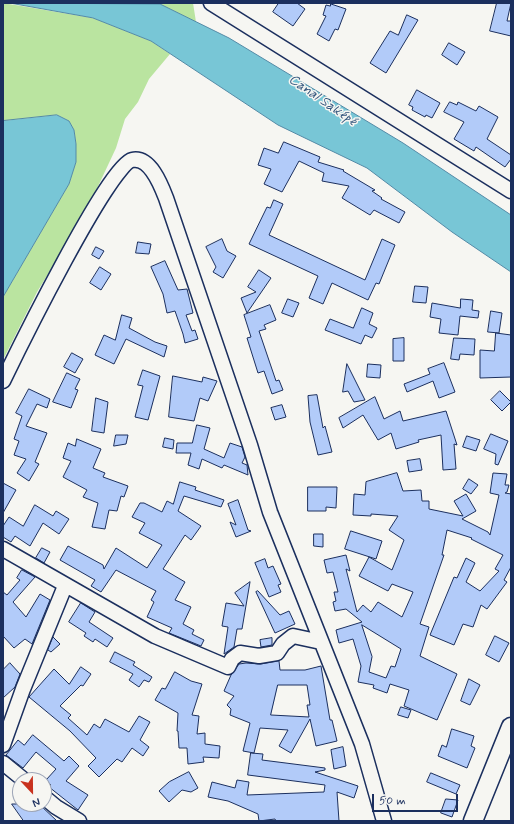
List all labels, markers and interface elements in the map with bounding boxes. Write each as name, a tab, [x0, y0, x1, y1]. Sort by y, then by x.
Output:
water label: Canal Saképé	[285, 71, 359, 131]
north arrow	[12, 772, 52, 812]
scale bar	[374, 786, 460, 812]
text: 50 m	[379, 793, 406, 809]
text: N	[30, 794, 42, 810]

